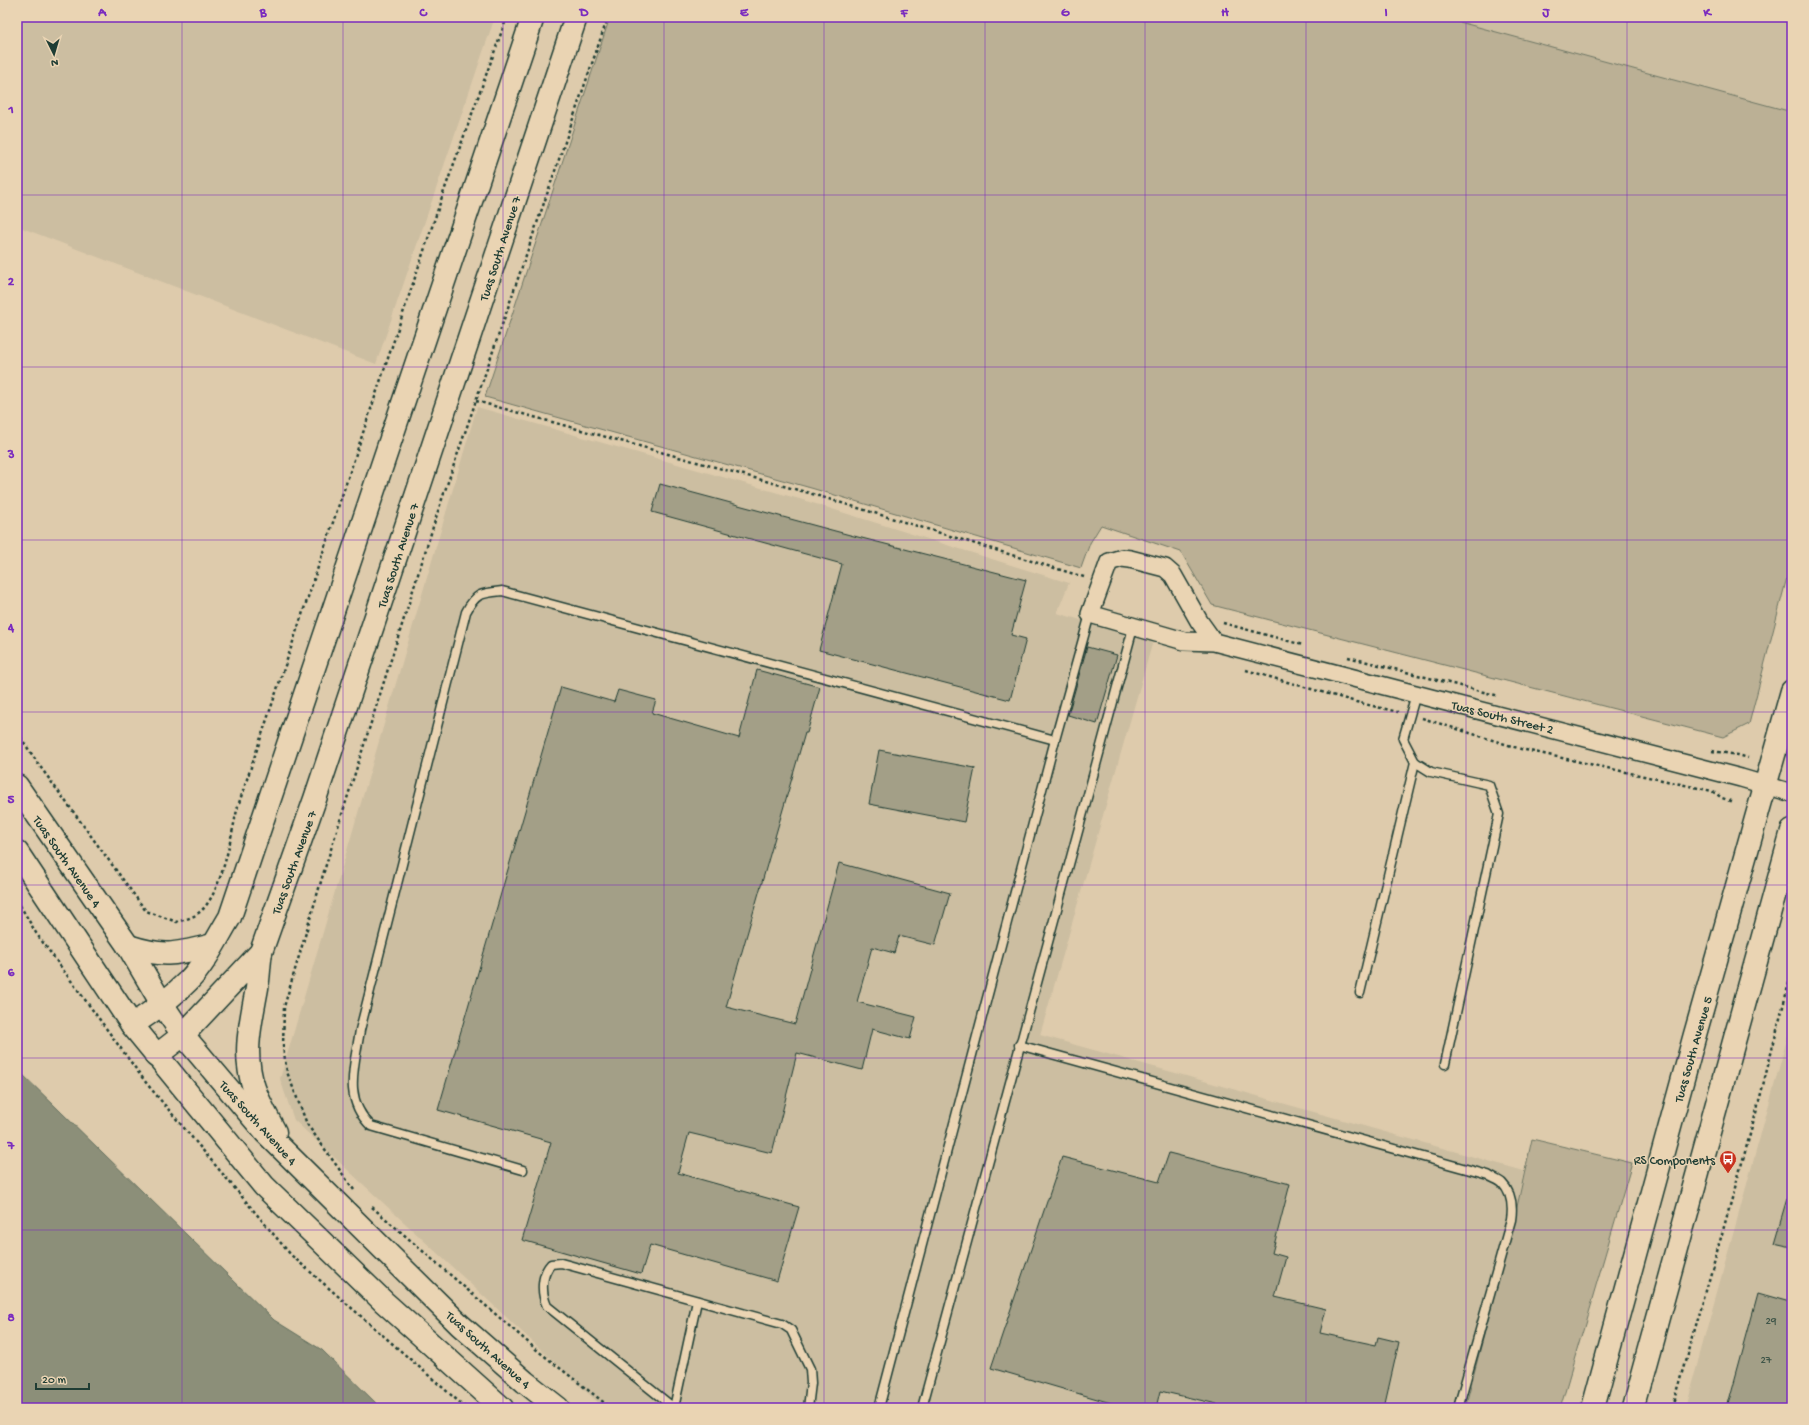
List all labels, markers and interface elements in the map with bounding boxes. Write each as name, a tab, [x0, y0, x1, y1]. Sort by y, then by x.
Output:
text: A	[97, 6, 107, 21]
text: B	[259, 6, 268, 21]
text: C	[418, 6, 428, 21]
text: D	[579, 6, 589, 21]
text: E	[740, 6, 749, 21]
text: F	[900, 6, 909, 21]
text: G	[1061, 6, 1070, 21]
text: H	[1221, 6, 1229, 21]
text: I	[1384, 6, 1388, 21]
text: J	[1542, 6, 1551, 21]
text: K	[1702, 6, 1712, 21]
north arrow	[34, 34, 74, 74]
text: N	[51, 56, 59, 68]
text: 1	[7, 103, 14, 118]
street label: Tuas South Avenue 7	[477, 193, 526, 304]
text: 2	[8, 275, 15, 290]
text: 3	[7, 448, 15, 463]
street label: Tuas South Avenue 7	[375, 500, 424, 611]
text: 4	[7, 621, 15, 636]
street label: Tuas South Street 2	[1449, 698, 1556, 739]
text: 5	[8, 793, 15, 808]
street label: Tuas South Avenue 7	[269, 808, 322, 918]
street label: Tuas South Avenue 4	[28, 813, 103, 911]
text: 6	[8, 966, 15, 981]
street label: Tuas South Avenue 5	[1672, 995, 1717, 1105]
street label: Tuas South Avenue 4	[215, 1077, 299, 1169]
text: 7	[7, 1139, 16, 1154]
bus stop icon: RS Components	[1718, 1149, 1738, 1174]
place label: RS Components	[1634, 1154, 1716, 1169]
street label: Tuas South Avenue 4	[441, 1308, 533, 1393]
text: 8	[7, 1311, 15, 1326]
house number: 29	[1766, 1316, 1777, 1328]
house number: 27	[1760, 1355, 1772, 1367]
scale bar	[36, 1365, 89, 1391]
text: 20 m	[42, 1374, 67, 1388]

